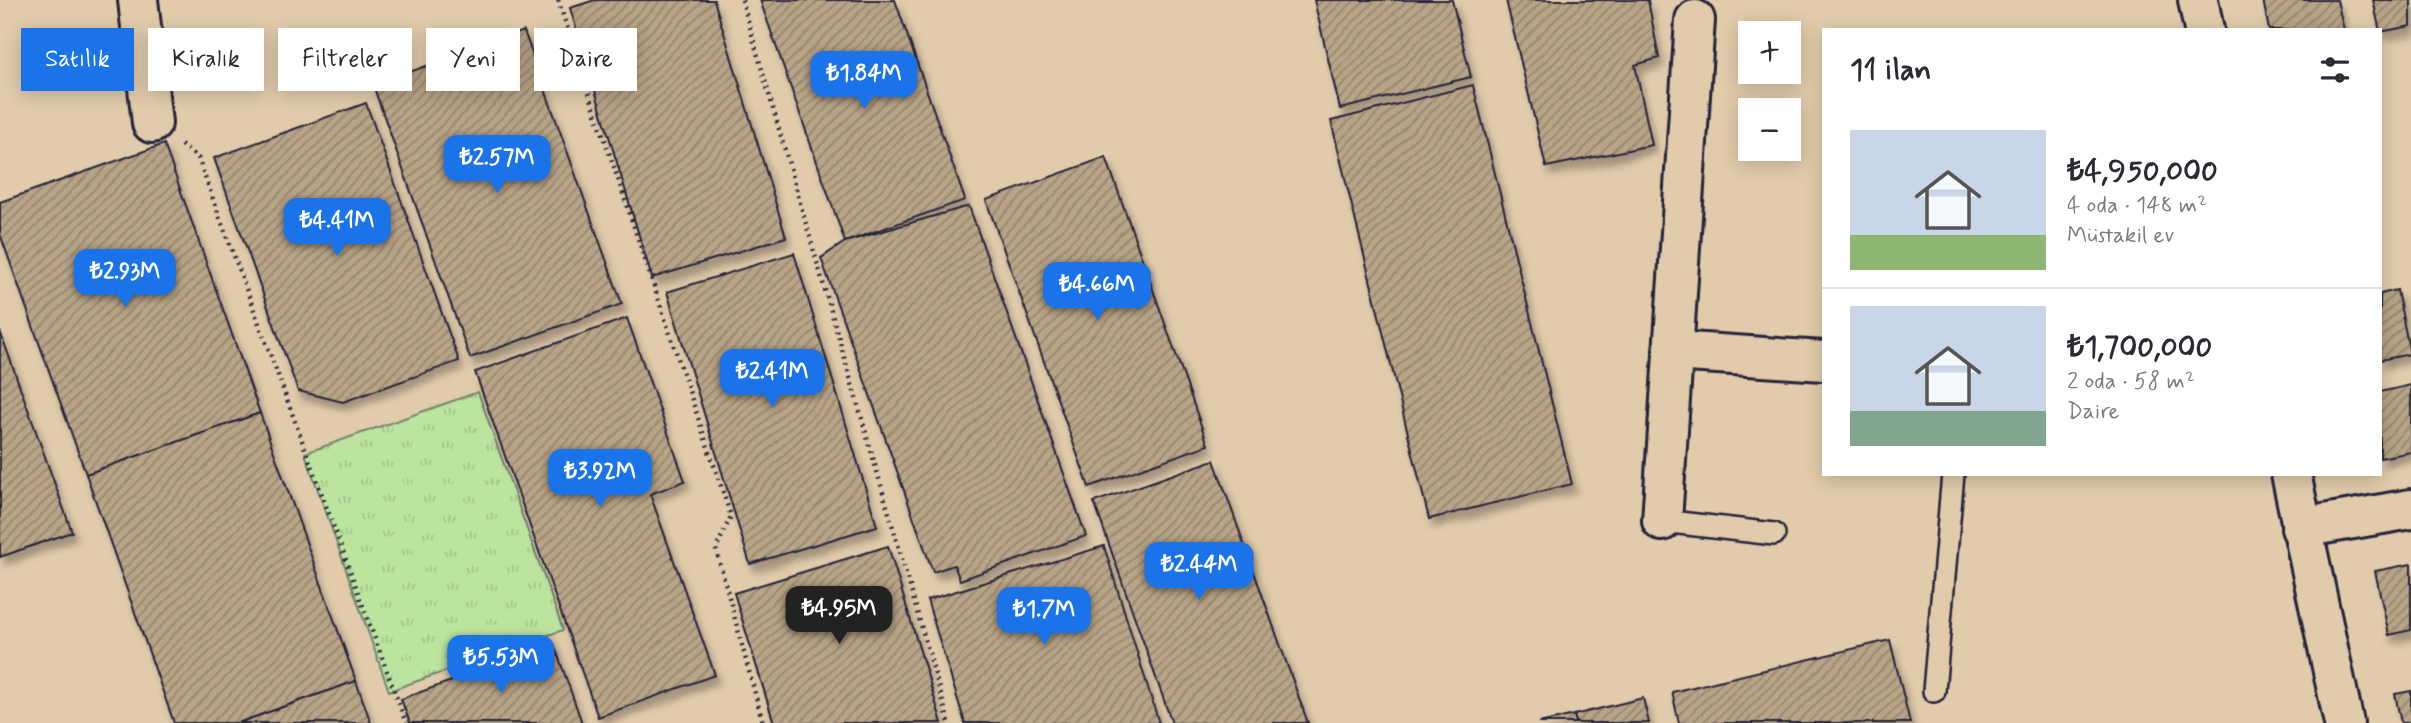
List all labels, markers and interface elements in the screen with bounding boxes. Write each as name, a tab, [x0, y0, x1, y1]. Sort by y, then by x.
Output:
map controls	[1738, 21, 1801, 161]
button: +	[1738, 21, 1801, 84]
chip: Satılık	[21, 28, 134, 91]
chip: Kiralık	[148, 28, 264, 91]
chip: Filtreler	[278, 28, 412, 91]
chip: Yeni	[426, 28, 520, 91]
chip: Daire	[534, 28, 637, 91]
text: 11 ilan	[1850, 51, 1931, 90]
icon: filters	[2316, 51, 2354, 89]
pin: ₺1.84M	[807, 52, 921, 111]
text: ₺1.84M	[826, 59, 902, 89]
button: −	[1738, 98, 1801, 161]
pin: ₺2.57M	[440, 136, 554, 195]
text: ₺2.57M	[460, 143, 534, 173]
text: ₺4,950,000	[2067, 152, 2218, 191]
icon: home	[1906, 158, 1990, 242]
text: 4 oda · 148 m²	[2067, 191, 2207, 221]
pin: ₺4.41M	[280, 198, 394, 258]
text: ₺4.41M	[300, 206, 374, 236]
text: Müstakil ev	[2067, 221, 2174, 251]
pin: ₺2.93M	[68, 250, 182, 309]
text: ₺2.93M	[90, 257, 160, 287]
pin: ₺4.66M	[1040, 262, 1154, 322]
text: ₺4.66M	[1059, 270, 1135, 300]
text: ₺1,700,000	[2067, 328, 2212, 367]
icon: home	[1906, 334, 1990, 418]
pin: ₺2.41M	[715, 350, 829, 409]
text: ₺2.41M	[736, 357, 808, 387]
text: 2 oda · 58 m²	[2067, 367, 2195, 397]
text: Daire	[2067, 397, 2119, 427]
pin: ₺3.92M	[543, 449, 657, 509]
text: ₺3.92M	[564, 457, 636, 487]
pin: ₺2.44M	[1142, 542, 1256, 602]
text: ₺2.44M	[1161, 550, 1237, 580]
pin: ₺4.95M	[782, 586, 896, 646]
pin: ₺1.7M	[995, 588, 1093, 647]
text: ₺4.95M	[801, 594, 877, 624]
text: ₺1.7M	[1013, 595, 1075, 625]
pin: ₺5.53M	[444, 636, 558, 695]
text: ₺5.53M	[463, 643, 539, 673]

